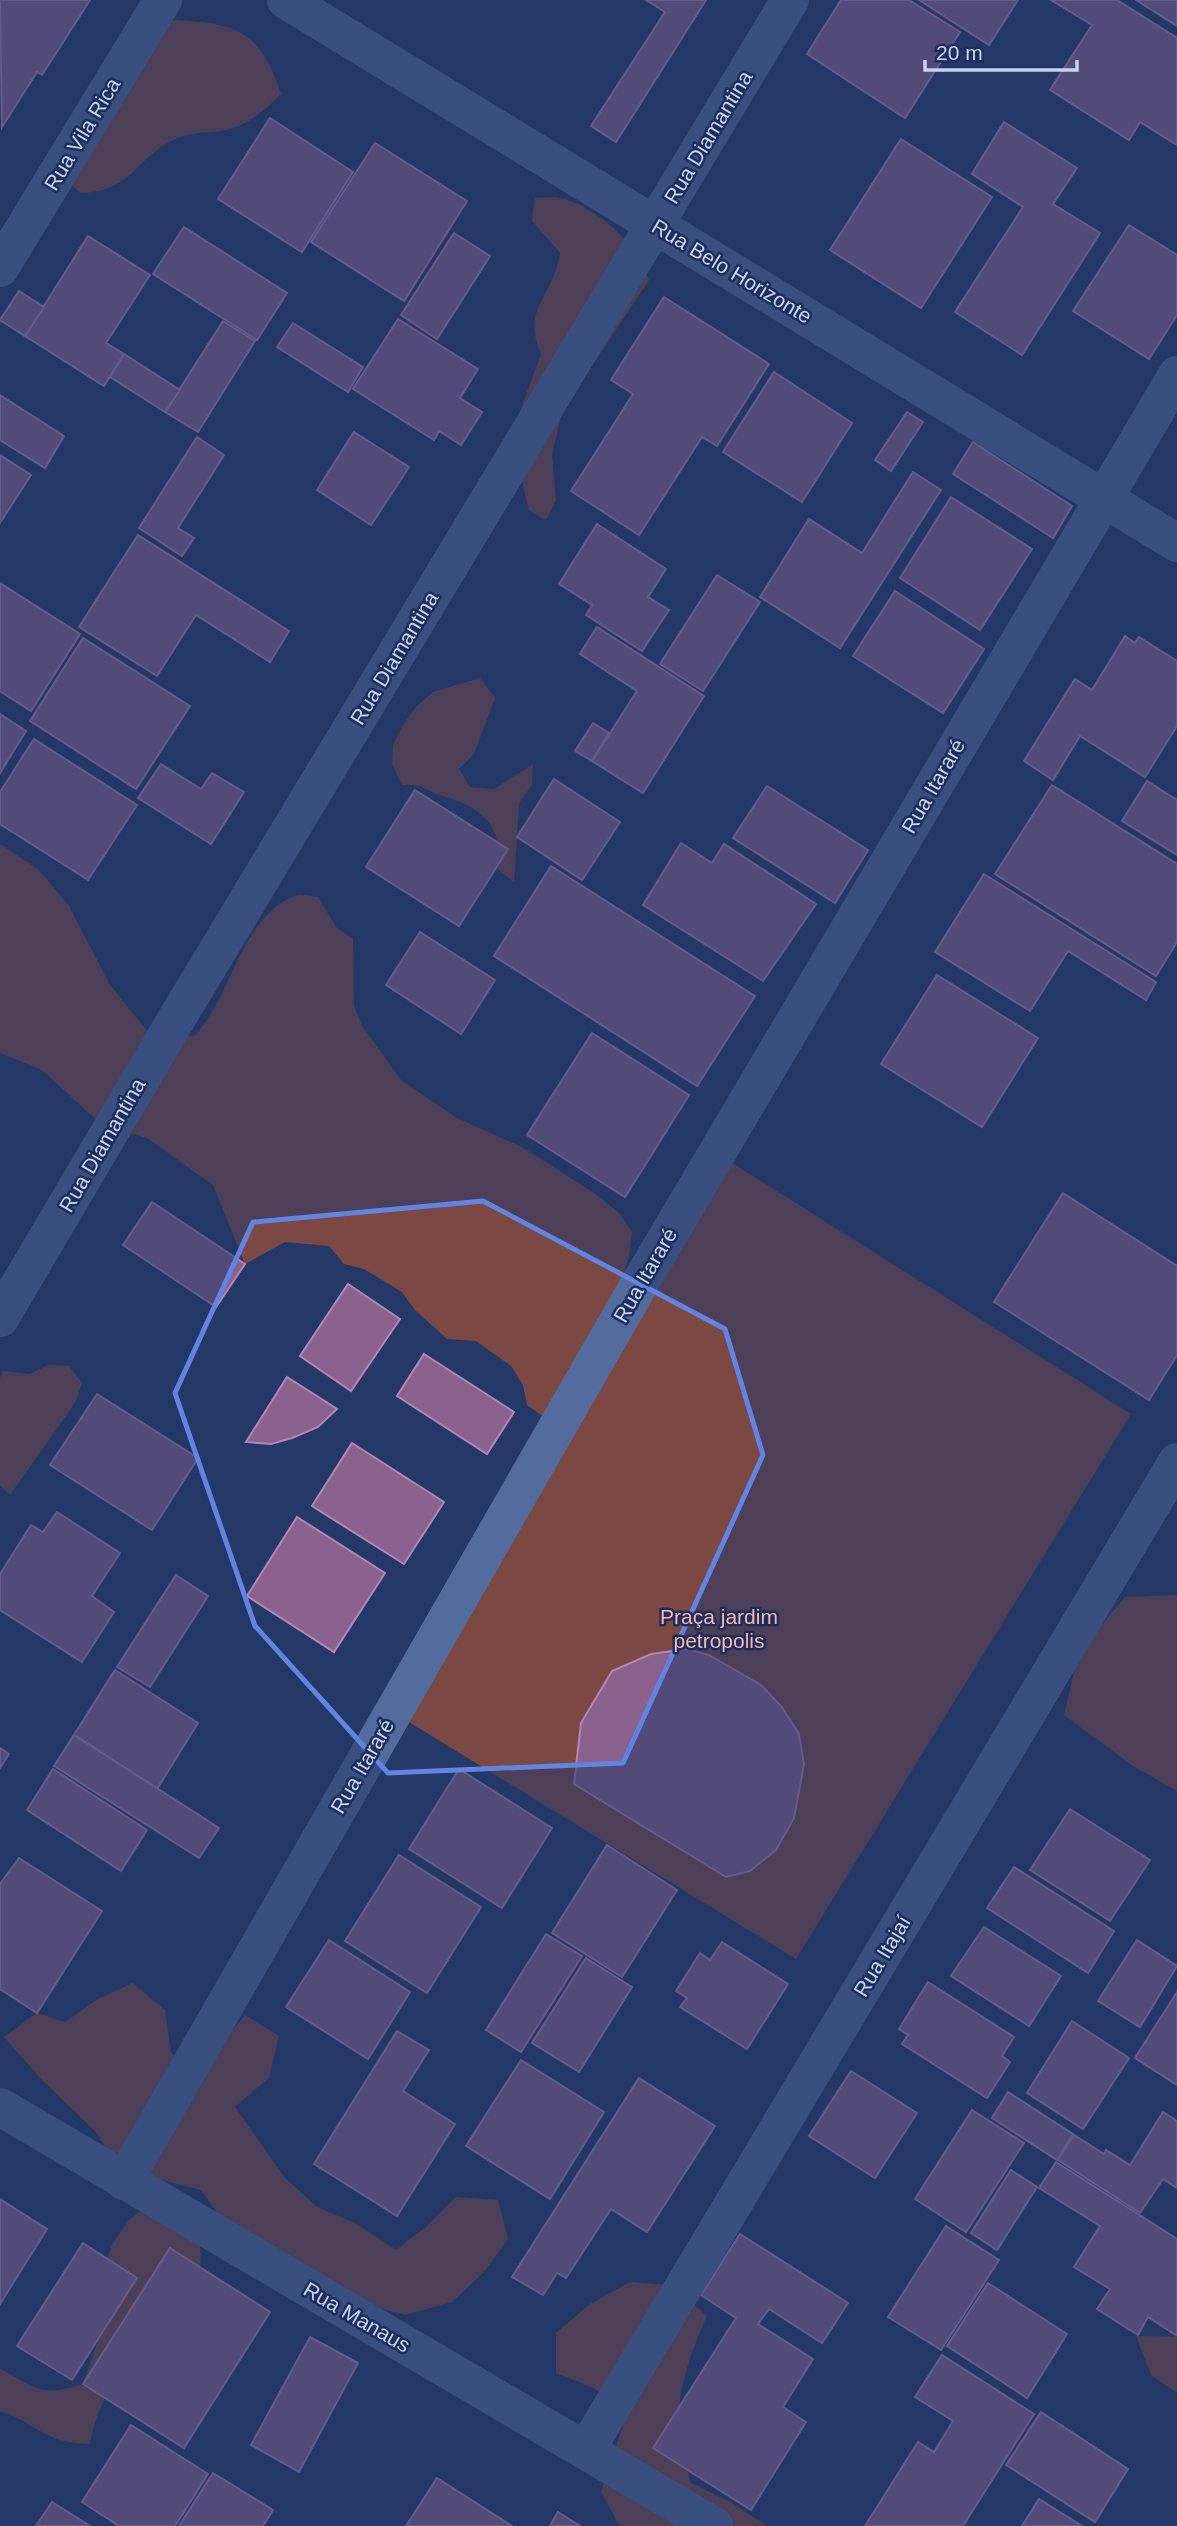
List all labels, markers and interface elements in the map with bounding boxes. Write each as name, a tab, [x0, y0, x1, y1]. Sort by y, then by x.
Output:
scale bar	[925, 28, 1077, 72]
text: 20 m	[936, 41, 983, 64]
street label: Rua Diamantina	[659, 66, 757, 207]
street label: Rua Vila Rica	[39, 73, 125, 194]
street label: Rua Belo Horizonte	[648, 214, 816, 328]
street label: Rua Diamantina	[345, 587, 443, 728]
street label: Rua Itararé	[897, 735, 969, 837]
street label: Rua Diamantina	[54, 1074, 150, 1216]
street label: Rua Itararé	[609, 1224, 681, 1326]
park label: Praça jardim petropolis	[660, 1605, 778, 1652]
street label: Rua Itararé	[326, 1715, 398, 1817]
street label: Rua Itajaí	[849, 1911, 915, 2000]
street label: Rua Manaus	[300, 2277, 414, 2357]

